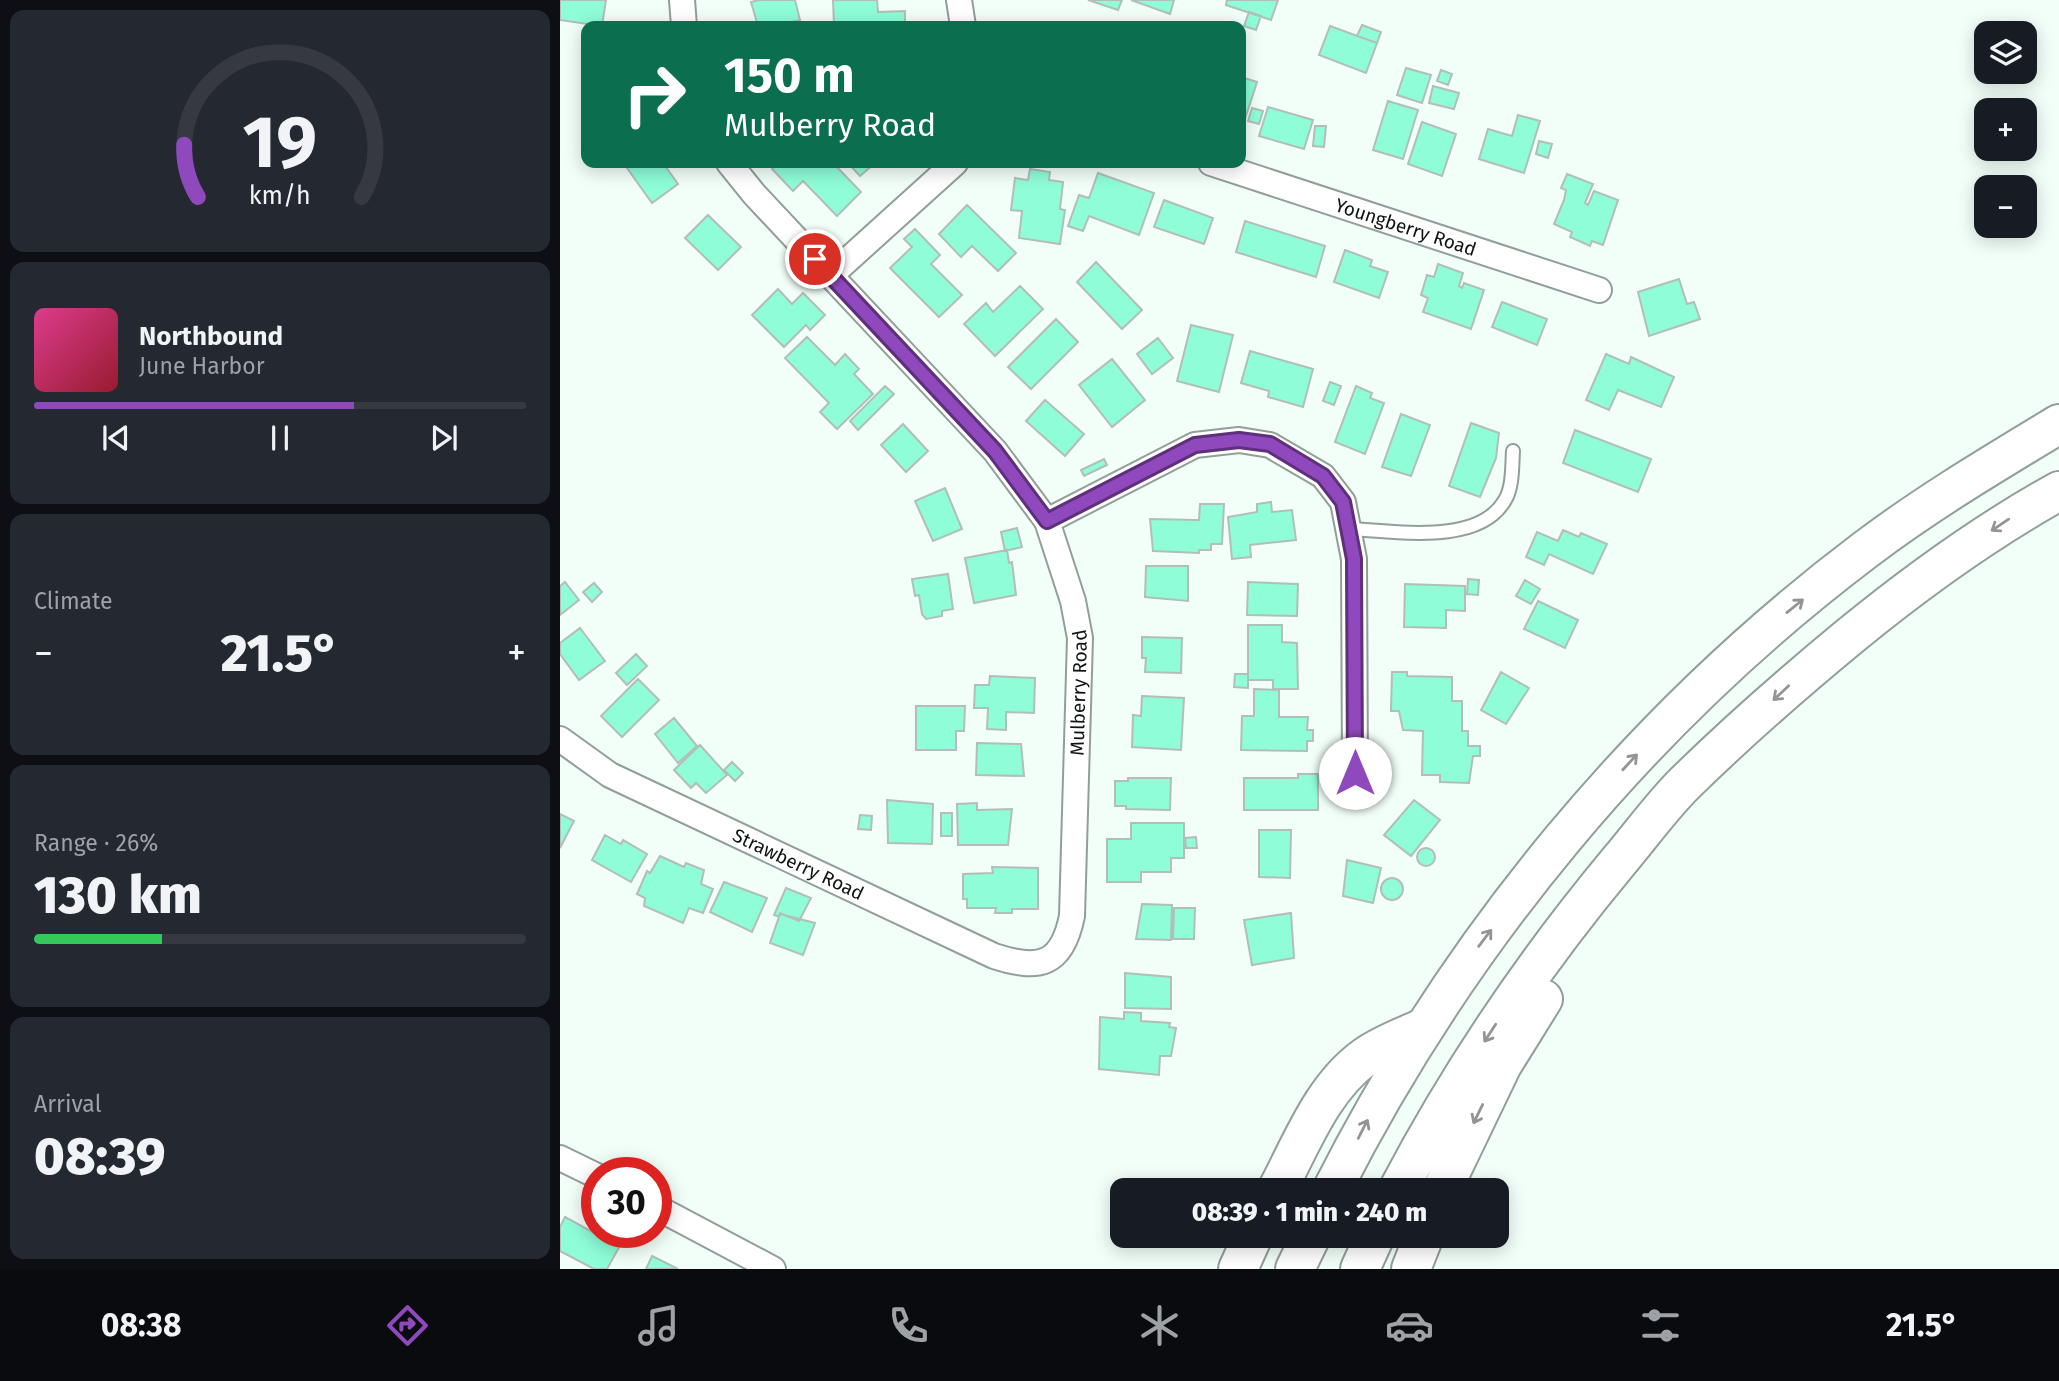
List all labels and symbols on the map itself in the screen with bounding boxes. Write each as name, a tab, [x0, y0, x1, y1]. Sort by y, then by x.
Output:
street label: Youngberry Road	[1332, 193, 1479, 261]
pin	[785, 229, 845, 289]
one-way arrow	[1991, 518, 2010, 532]
one-way arrow	[1785, 598, 1803, 614]
street label: Mulberry Road	[1065, 628, 1092, 756]
one-way arrow	[1773, 685, 1790, 702]
position arrow	[1318, 736, 1392, 810]
one-way arrow	[1621, 754, 1638, 771]
street label: Strawberry Road	[729, 823, 868, 905]
one-way arrow	[1477, 928, 1492, 947]
one-way arrow	[1483, 1022, 1497, 1042]
one-way arrow	[1470, 1103, 1484, 1124]
one-way arrow	[1356, 1119, 1370, 1140]
speed limit sign: 30	[581, 1157, 672, 1248]

